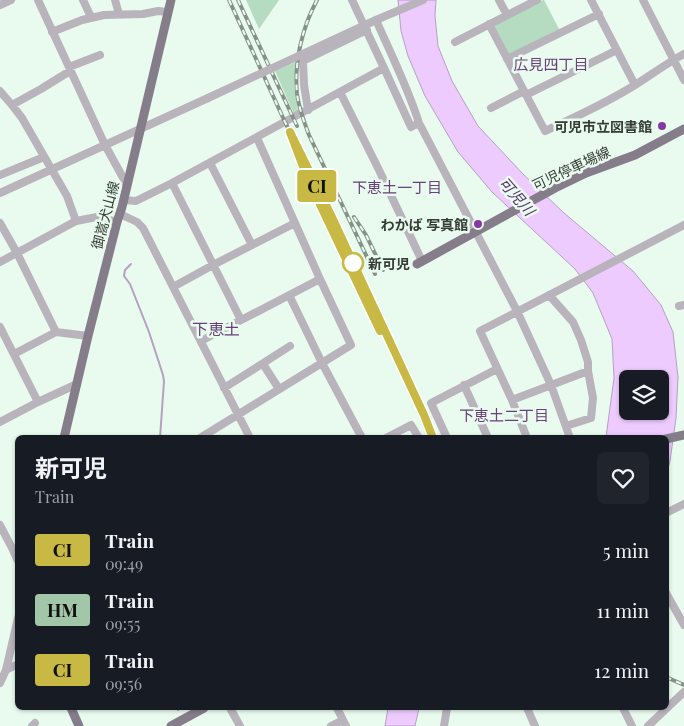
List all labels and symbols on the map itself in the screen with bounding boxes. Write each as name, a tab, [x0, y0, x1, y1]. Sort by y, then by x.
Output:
district label: 広見四丁目	[513, 54, 589, 74]
place label: 可児市立図書館	[554, 117, 652, 136]
marker: 可児市立図書館	[656, 120, 668, 132]
street label: 可児停車場線	[529, 142, 613, 194]
line badge: CI	[294, 170, 340, 202]
water label: 可児川	[495, 172, 541, 221]
district label: 下恵土一丁目	[352, 177, 442, 197]
street label: 御嵩犬山線	[87, 179, 123, 251]
place label: わかば 写真館	[381, 215, 468, 234]
marker: わかば 写真館	[472, 218, 484, 230]
marker: 新可児	[342, 252, 364, 274]
place label: 新可児	[368, 254, 410, 273]
district label: 下恵土	[192, 318, 240, 339]
district label: 下恵土二丁目	[459, 405, 549, 425]

